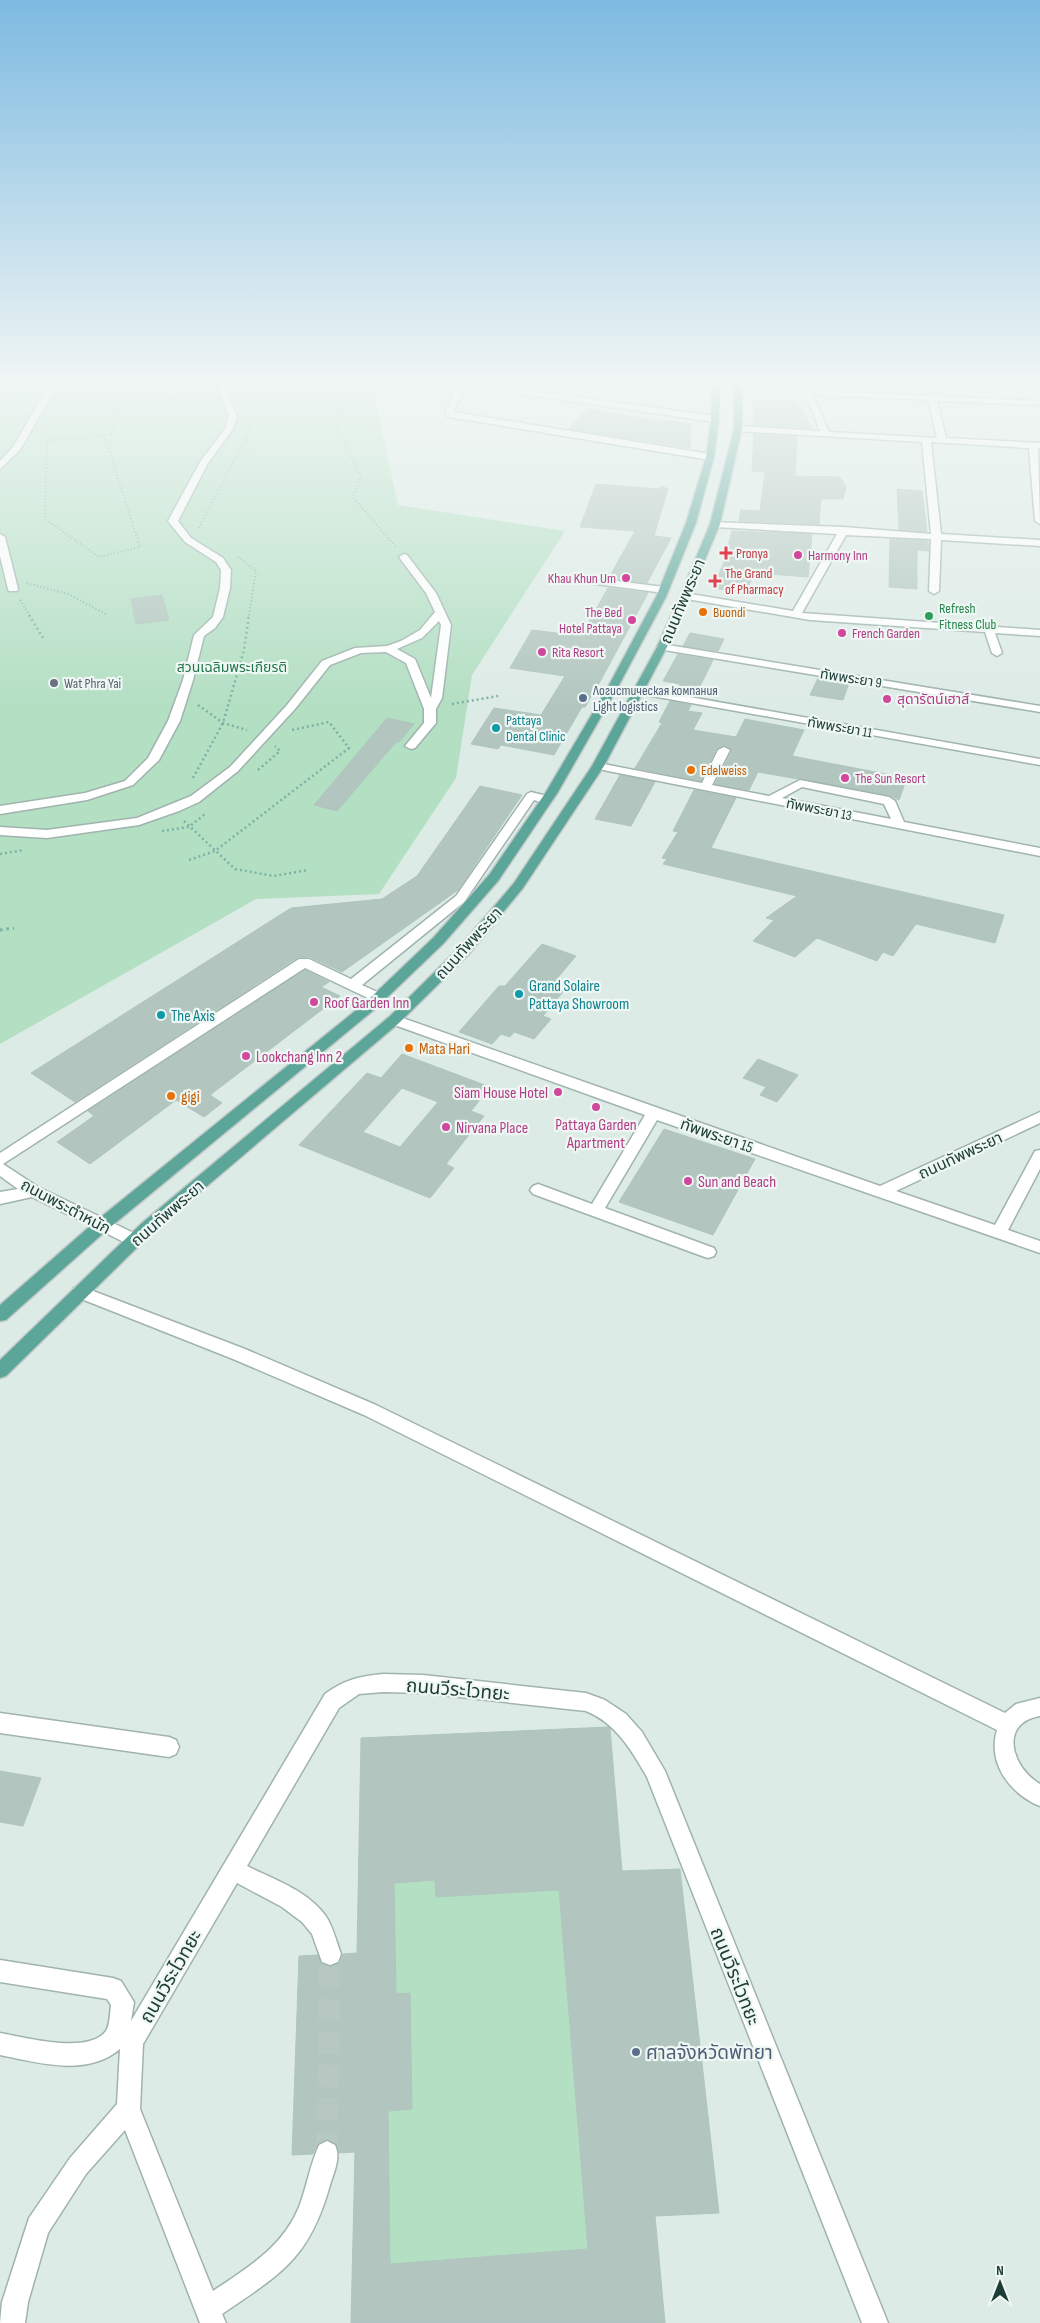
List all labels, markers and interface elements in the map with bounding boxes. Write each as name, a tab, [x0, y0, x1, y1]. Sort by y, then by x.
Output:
place label: Pronya	[736, 545, 768, 562]
marker: Pronya	[720, 547, 732, 559]
place label: Harmony Inn	[808, 547, 868, 564]
marker: Harmony Inn	[792, 549, 804, 561]
street label: ถนนทัพพระยา	[657, 556, 710, 647]
place label: The Grand of Pharmacy	[725, 565, 784, 598]
place label: Khau Khun Um	[548, 570, 616, 587]
marker: Khau Khun Um	[620, 572, 632, 584]
marker: The Grand of Pharmacy	[709, 575, 721, 587]
place label: Refresh Fitness Club	[939, 600, 996, 633]
place label: The Bed Hotel Pattaya	[559, 604, 622, 637]
place label: Buondi	[713, 604, 745, 621]
marker: Buondi	[697, 606, 709, 618]
marker: Refresh Fitness Club	[923, 610, 935, 622]
marker: The Bed Hotel Pattaya	[626, 614, 638, 626]
place label: French Garden	[852, 625, 920, 642]
marker: French Garden	[836, 627, 848, 639]
place label: Rita Resort	[552, 644, 604, 661]
marker: Rita Resort	[536, 646, 548, 658]
park label: สวนเฉลิมพระเกียรติ	[177, 659, 287, 676]
street label: ทัพพระยา 9	[819, 665, 883, 692]
place label: Wat Phra Yai	[64, 675, 121, 692]
marker: Wat Phra Yai	[48, 677, 60, 689]
place label: Логистическая компания Light logistics	[592, 682, 718, 715]
place label: สุดารัตน์เฮาส์	[897, 691, 969, 708]
marker: Логистическая компания Light logistics	[577, 692, 589, 704]
marker: สุดารัตน์เฮาส์	[881, 693, 893, 705]
place label: Pattaya Dental Clinic	[506, 712, 566, 745]
street label: ทัพพระยา 11	[806, 713, 874, 742]
marker: Pattaya Dental Clinic	[490, 722, 502, 734]
place label: Edelweiss	[701, 762, 747, 779]
marker: Edelweiss	[685, 764, 697, 776]
place label: The Sun Resort	[855, 770, 926, 787]
marker: The Sun Resort	[839, 772, 851, 784]
street label: ทัพพระยา 13	[785, 795, 853, 824]
street label: ถนนทัพพระยา	[432, 904, 506, 984]
place label: Grand Solaire Pattaya Showroom	[529, 977, 629, 1014]
marker: Grand Solaire Pattaya Showroom	[513, 988, 525, 1000]
place label: Roof Garden Inn	[324, 994, 409, 1013]
marker: Roof Garden Inn	[308, 996, 320, 1008]
place label: The Axis	[171, 1007, 215, 1026]
marker: The Axis	[155, 1009, 167, 1021]
place label: Mata Hari	[419, 1040, 470, 1059]
marker: Mata Hari	[403, 1042, 415, 1054]
place label: Lookchang Inn 2	[256, 1048, 342, 1067]
marker: Lookchang Inn 2	[240, 1050, 252, 1062]
place label: Siam House Hotel	[454, 1084, 548, 1103]
marker: Siam House Hotel	[552, 1086, 564, 1098]
place label: gigi	[181, 1088, 200, 1107]
marker: gigi	[165, 1090, 177, 1102]
marker: Pattaya Garden Apartment	[590, 1101, 602, 1113]
street label: ทัพพระยา 15	[678, 1115, 755, 1158]
place label: Pattaya Garden Apartment	[555, 1116, 637, 1153]
place label: Nirvana Place	[456, 1119, 528, 1138]
marker: Nirvana Place	[440, 1121, 452, 1133]
street label: ถนนทัพพระยา	[916, 1129, 1006, 1184]
place label: Sun and Beach	[698, 1173, 776, 1192]
marker: Sun and Beach	[682, 1175, 694, 1187]
street label: ถนนพระตำหนัก	[17, 1176, 113, 1239]
street label: ถนนทัพพระยา	[128, 1177, 208, 1251]
street label: ถนนวีระไวทยะ	[405, 1675, 511, 1706]
street label: ถนนวีระไวทยะ	[704, 1924, 765, 2029]
street label: ถนนวีระไวทยะ	[135, 1926, 207, 2028]
place label: ศาลจังหวัดพัทยา	[646, 2042, 773, 2065]
marker: ศาลจังหวัดพัทยา	[630, 2046, 642, 2058]
north arrow	[975, 2258, 1025, 2308]
text: N	[996, 2262, 1004, 2279]

